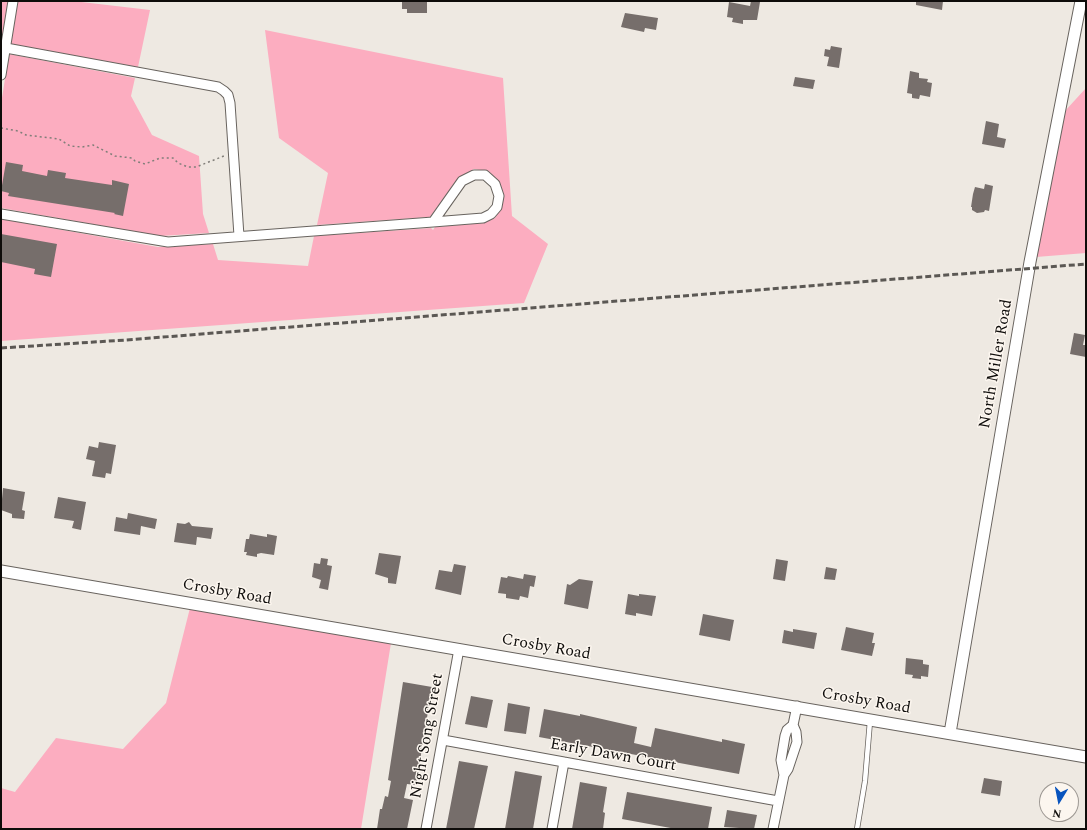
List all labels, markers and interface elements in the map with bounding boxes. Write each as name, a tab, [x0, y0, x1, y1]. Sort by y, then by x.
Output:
street label: North Miller Road	[976, 298, 1018, 430]
street label: Crosby Road	[181, 576, 273, 610]
street label: Crosby Road	[500, 631, 592, 665]
street label: Night Song Street	[408, 672, 448, 800]
street label: Crosby Road	[820, 685, 912, 719]
street label: Early Dawn Court	[548, 735, 678, 777]
north arrow	[1039, 782, 1079, 822]
text: N	[1051, 804, 1063, 822]

